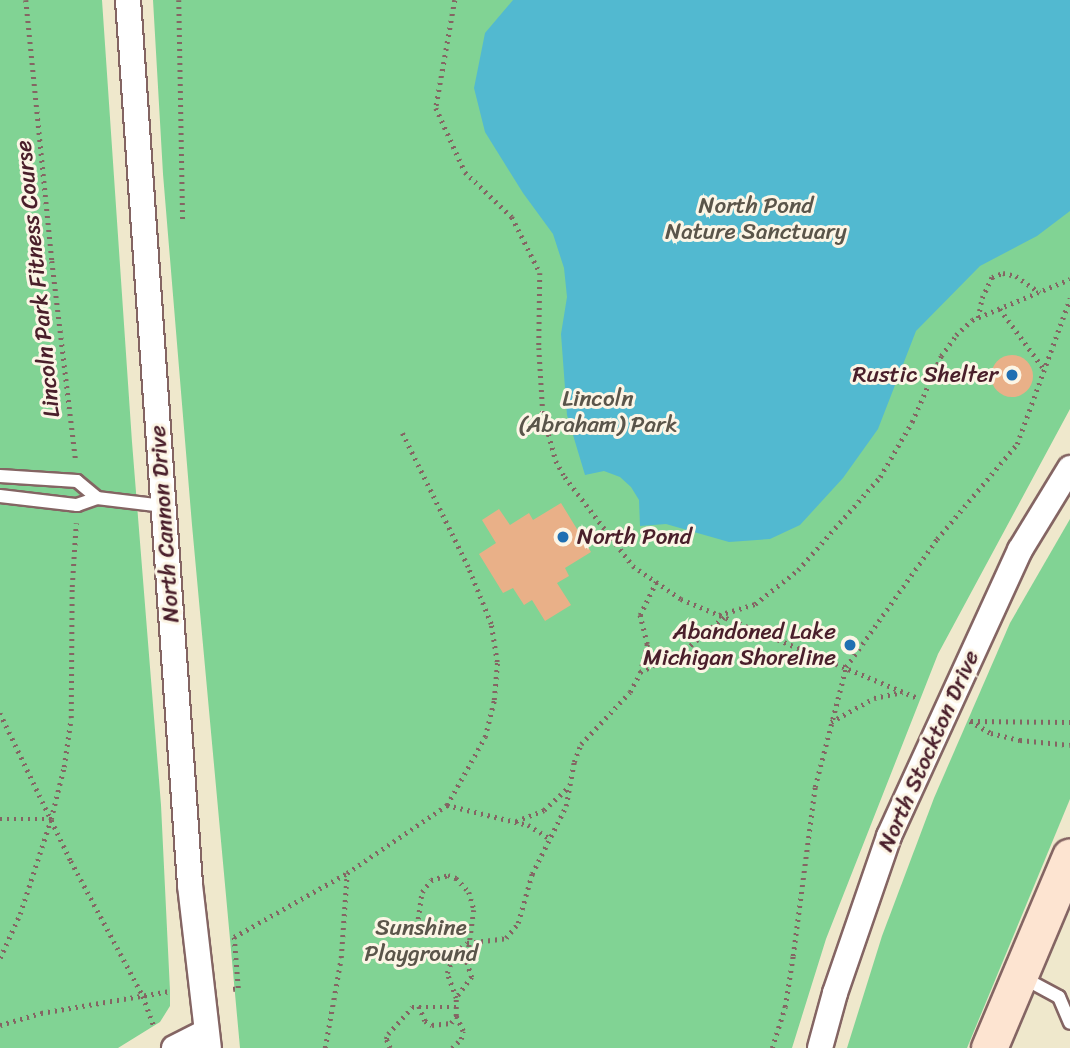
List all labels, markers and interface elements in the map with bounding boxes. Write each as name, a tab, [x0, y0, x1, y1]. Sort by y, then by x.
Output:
street label: Lincoln Park Fitness Course	[10, 139, 66, 419]
park label: North Pond Nature Sanctuary	[666, 192, 846, 246]
place label: Rustic Shelter	[852, 361, 998, 389]
marker: Rustic Shelter	[1004, 367, 1020, 383]
park label: Lincoln (Abraham) Park	[518, 385, 678, 439]
street label: North Cannon Drive	[144, 424, 186, 624]
place label: North Pond	[577, 523, 692, 551]
marker: North Pond	[555, 529, 571, 545]
place label: Abandoned Lake Michigan Shoreline	[643, 618, 836, 672]
marker: Abandoned Lake Michigan Shoreline	[842, 637, 858, 653]
street label: North Stockton Drive	[872, 646, 986, 856]
park label: Sunshine Playground	[364, 914, 478, 968]

